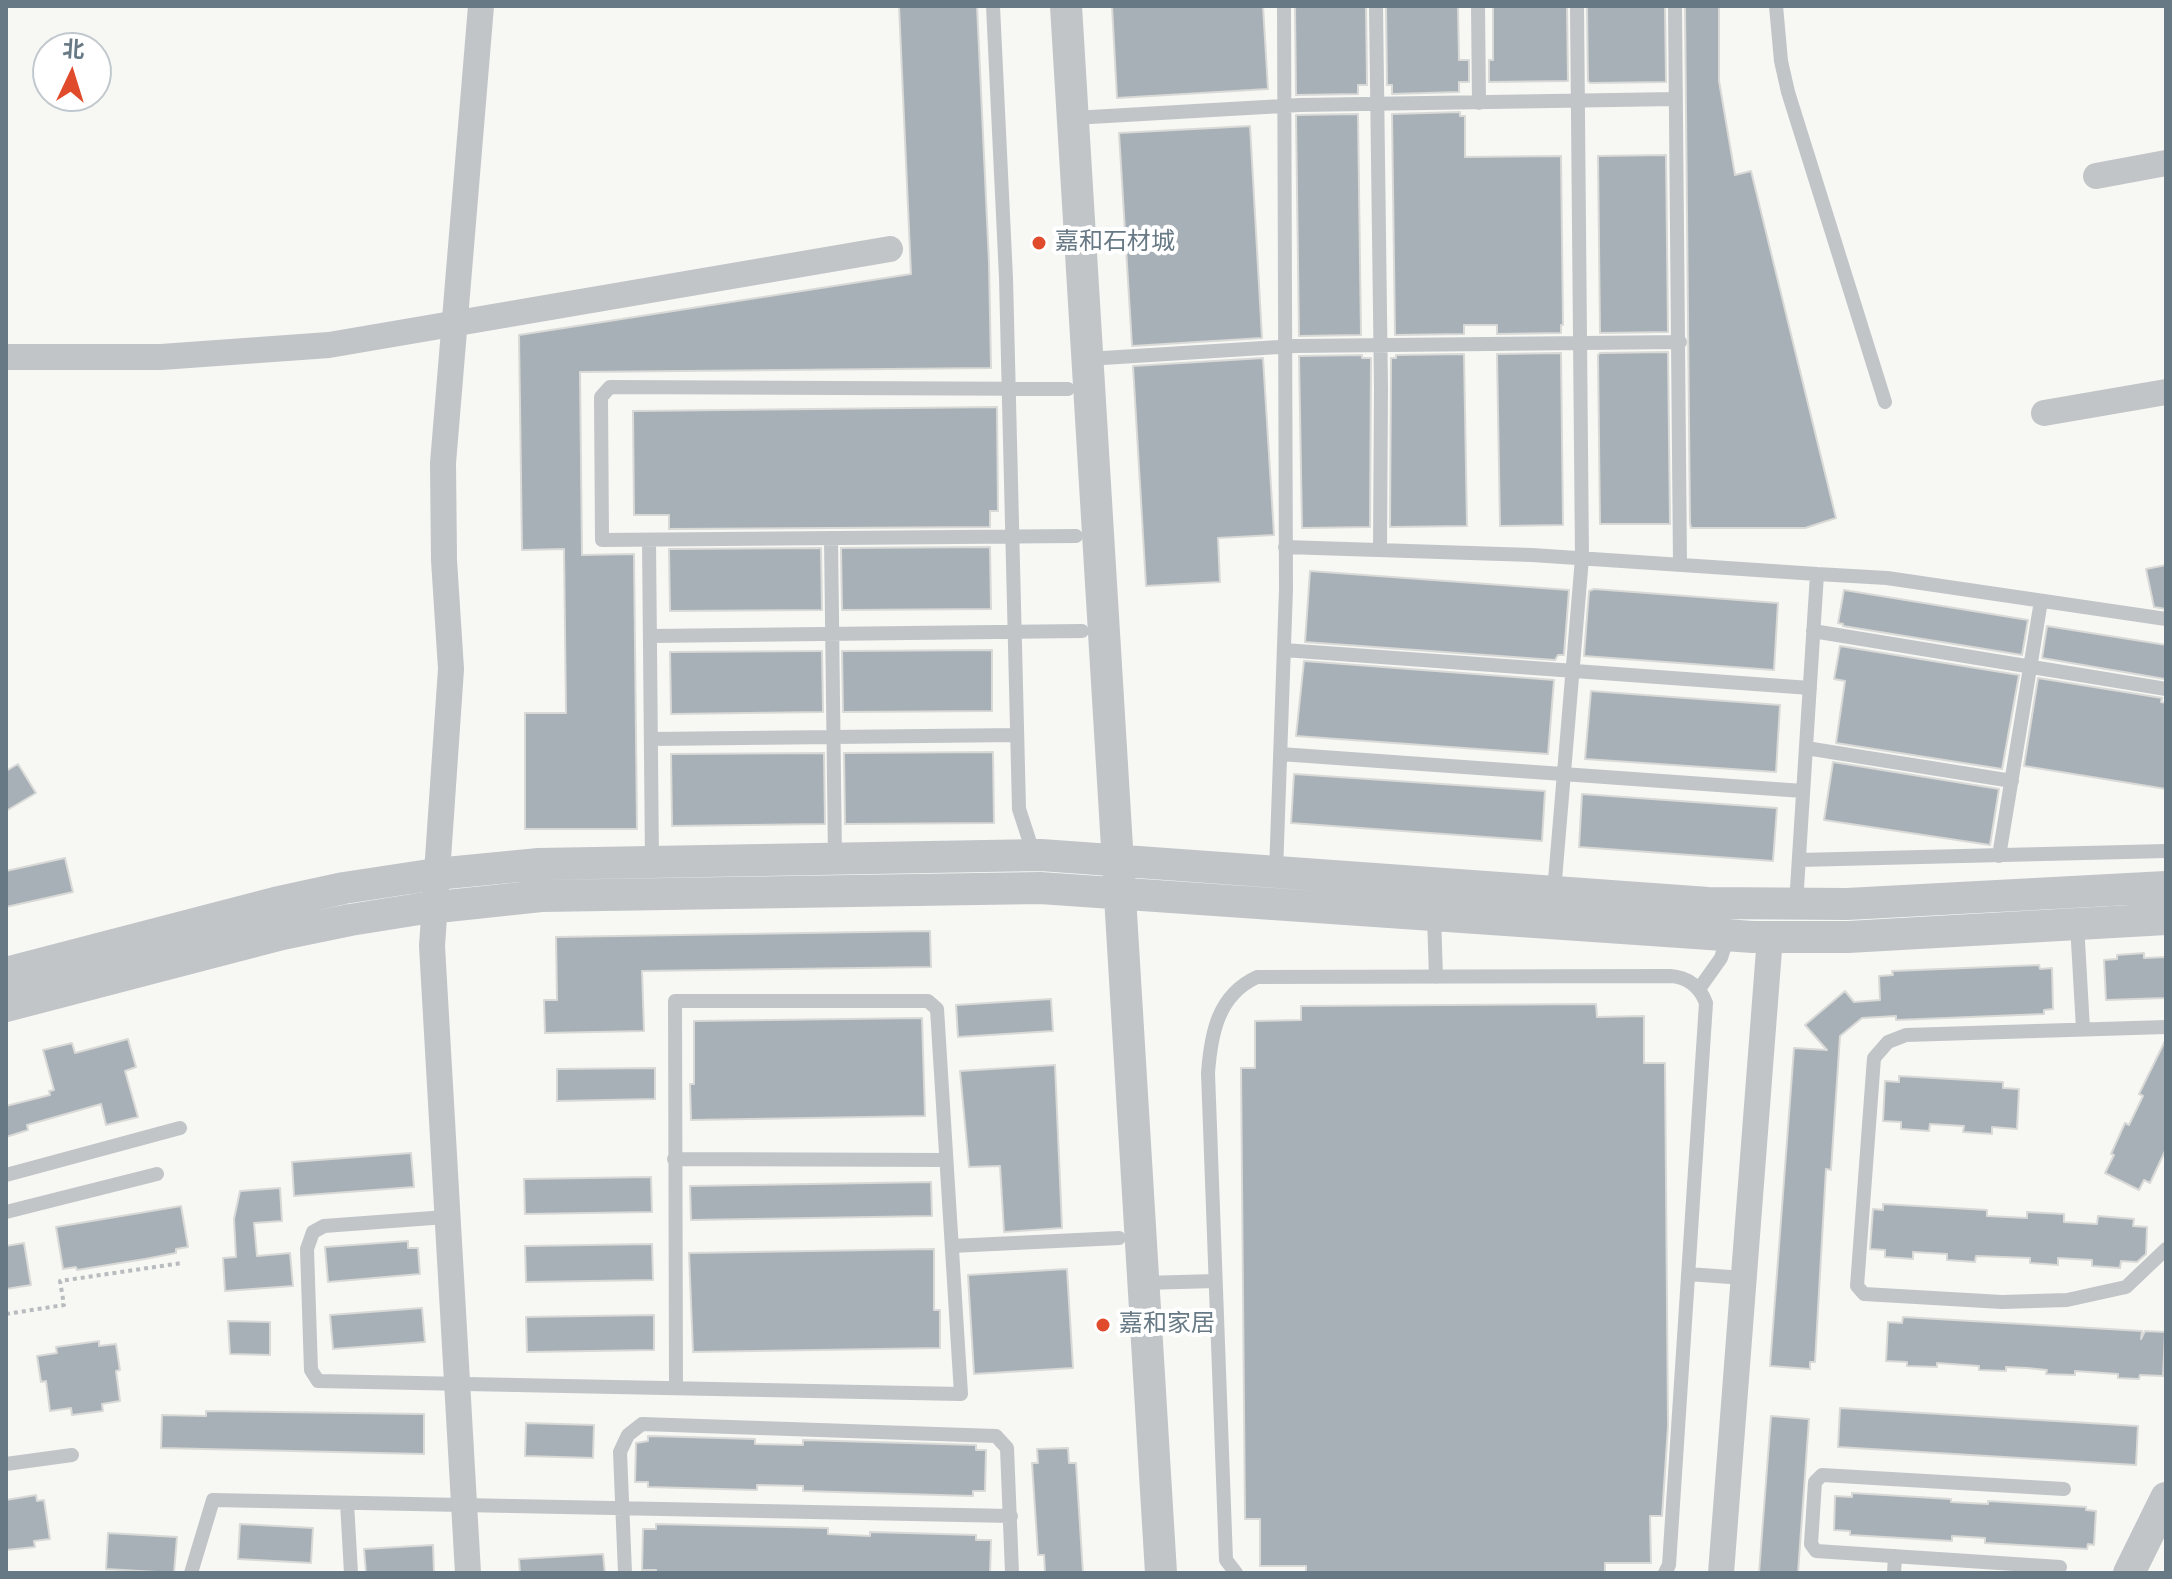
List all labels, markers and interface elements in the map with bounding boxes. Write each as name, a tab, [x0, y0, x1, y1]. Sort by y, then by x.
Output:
north arrow	[32, 32, 112, 112]
text: 北	[62, 36, 85, 64]
place label: 嘉和石材城	[1055, 229, 1175, 257]
marker: 嘉和石材城	[1030, 234, 1048, 252]
place label: 嘉和家居	[1119, 1311, 1215, 1339]
marker: 嘉和家居	[1094, 1316, 1112, 1334]

